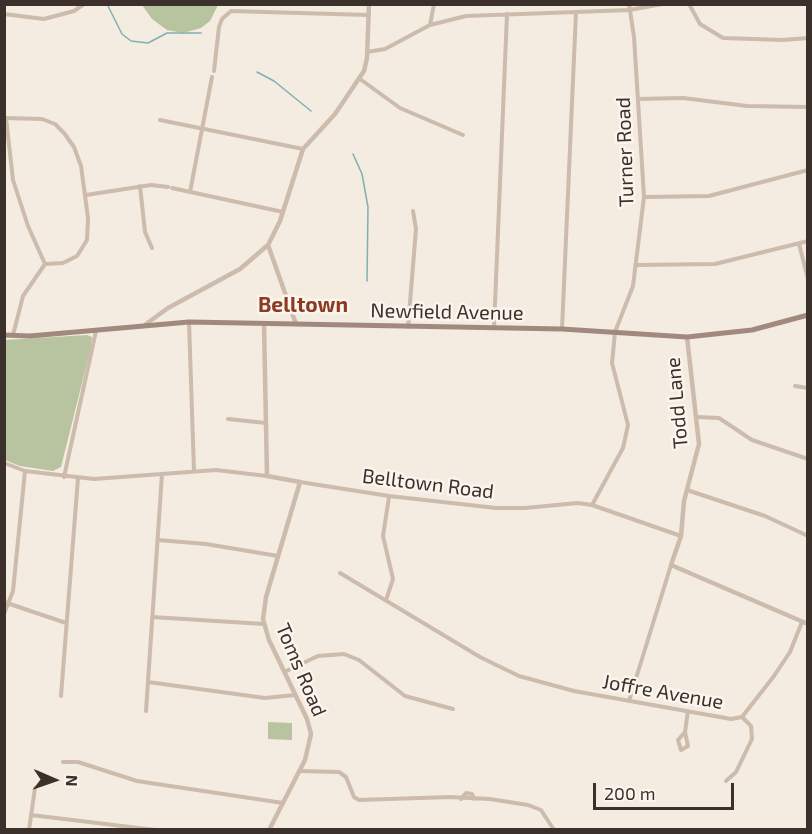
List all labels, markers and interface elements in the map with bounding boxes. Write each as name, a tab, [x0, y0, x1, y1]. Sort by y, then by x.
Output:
street label: Turner Road	[611, 97, 639, 207]
district label: Belltown	[258, 292, 348, 318]
street label: Newfield Avenue	[370, 299, 524, 325]
street label: Todd Lane	[661, 356, 693, 450]
street label: Belltown Road	[361, 464, 495, 504]
street label: Toms Road	[271, 620, 331, 720]
street label: Joffre Avenue	[601, 670, 725, 714]
north arrow	[24, 750, 84, 810]
scale bar	[596, 771, 737, 809]
text: N	[63, 775, 82, 787]
text: 200 m	[604, 782, 656, 804]

